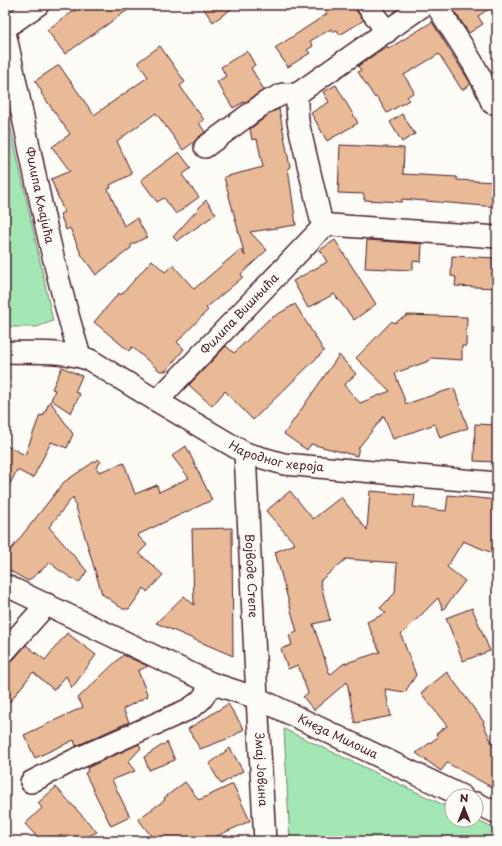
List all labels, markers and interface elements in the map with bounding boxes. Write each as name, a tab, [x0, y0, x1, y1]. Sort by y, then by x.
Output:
street label: Филипа Кљајића	[21, 145, 60, 246]
street label: Филипа Вишњића	[196, 268, 283, 358]
street label: Народног хероја	[226, 435, 325, 476]
street label: Војводе Степе	[241, 533, 263, 619]
street label: Кнеза Милоша	[295, 709, 382, 763]
street label: Змај Јовина	[251, 732, 273, 808]
north arrow	[444, 788, 484, 828]
text: N	[460, 789, 469, 806]

